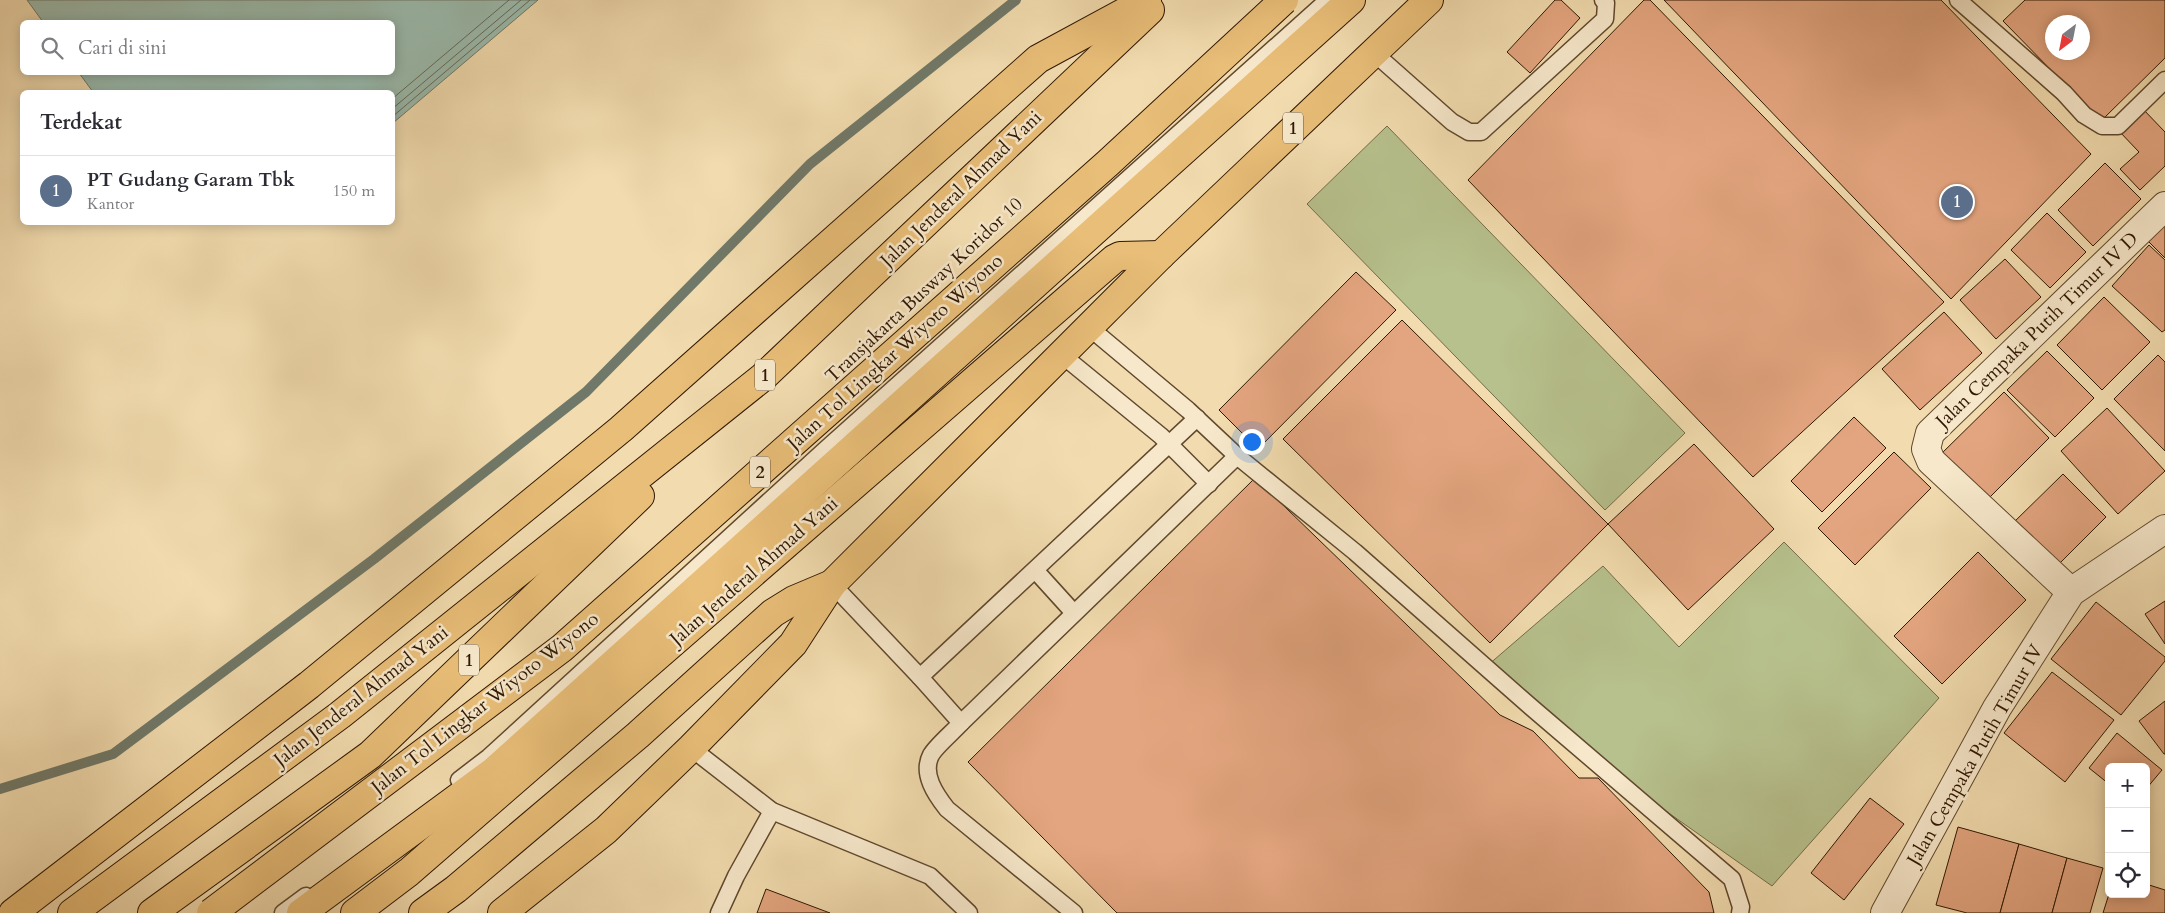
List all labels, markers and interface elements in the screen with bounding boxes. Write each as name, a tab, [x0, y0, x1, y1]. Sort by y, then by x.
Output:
north arrow	[2045, 15, 2090, 60]
search box	[20, 20, 395, 75]
icon: search	[38, 34, 66, 62]
text: Cari di sini	[78, 35, 167, 61]
street label: Jalan Jenderal Ahmad Yani	[872, 105, 1047, 275]
text: Terdekat	[40, 108, 122, 137]
road number: 1	[1283, 112, 1303, 144]
text: PT Gudang Garam Tbk	[87, 167, 295, 193]
text: 1	[52, 180, 60, 202]
text: 150 m	[333, 180, 375, 202]
pin: 1	[1941, 183, 1973, 221]
street label: Transjakarta Busway Koridor 10	[820, 191, 1029, 389]
text: Kantor	[87, 193, 134, 215]
street label: Jalan Cempaka Putih Timur IV D	[1928, 226, 2144, 436]
street label: Jalan Tol Lingkar Wiyoto Wiyono	[779, 248, 1009, 458]
road number: 1	[755, 360, 775, 390]
your location	[1239, 429, 1265, 455]
road number: 2	[750, 457, 770, 488]
street label: Jalan Jenderal Ahmad Yani	[662, 491, 844, 653]
street label: Jalan Tol Lingkar Wiyoto Wiyono	[363, 606, 604, 802]
street label: Jalan Jenderal Ahmad Yani	[266, 620, 454, 774]
street label: Jalan Cempaka Putih Timur IV	[1899, 640, 2049, 873]
road number: 1	[459, 644, 479, 676]
map controls	[2105, 763, 2150, 898]
button: +	[2105, 763, 2150, 808]
button: −	[2105, 808, 2150, 853]
button: locate	[2105, 853, 2150, 898]

